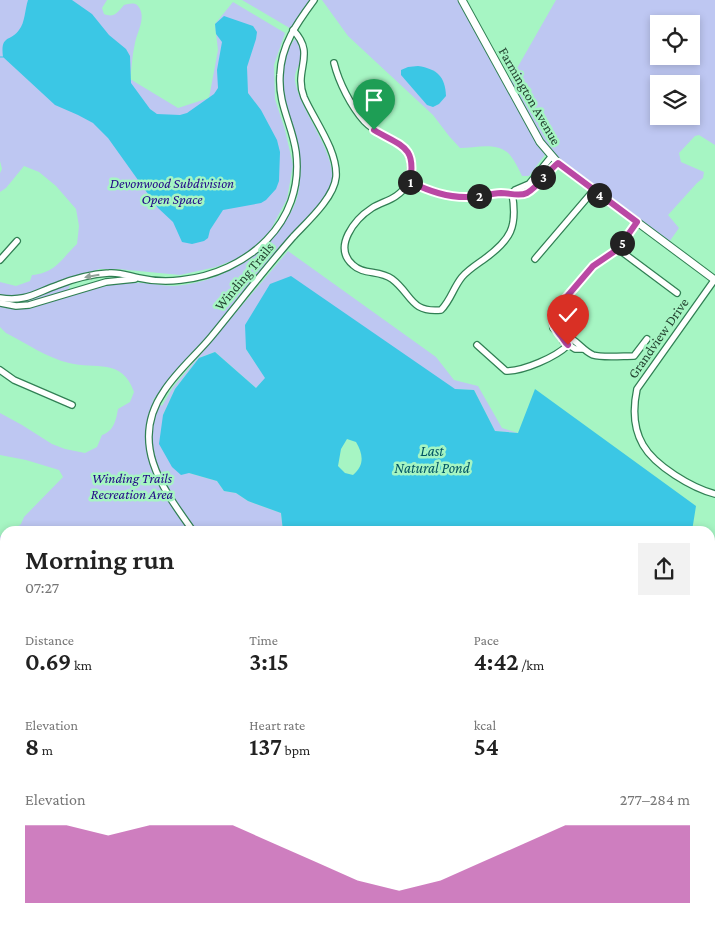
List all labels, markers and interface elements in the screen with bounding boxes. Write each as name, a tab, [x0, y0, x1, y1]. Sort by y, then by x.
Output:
map controls	[650, 15, 700, 125]
button: locate	[650, 15, 700, 65]
street label: Farmington Avenue	[496, 44, 564, 148]
button: layers	[650, 75, 700, 125]
pin	[353, 79, 395, 130]
icon: arrive	[360, 86, 388, 114]
pin: 3	[530, 164, 556, 190]
text: 3	[540, 169, 547, 185]
pin: 1	[398, 170, 422, 194]
text: 1	[408, 174, 413, 190]
park label: Devonwood Subdivision Open Space	[110, 175, 234, 207]
pin: 4	[586, 182, 612, 208]
pin: 2	[466, 184, 492, 208]
text: 4	[596, 187, 603, 203]
text: 2	[476, 188, 483, 204]
pin: 5	[610, 230, 634, 256]
text: 5	[619, 235, 626, 251]
street label: Winding Trails	[211, 239, 277, 313]
one-way arrow	[83, 272, 99, 280]
pin	[547, 294, 589, 345]
street label: Grandview Drive	[624, 295, 692, 381]
icon: check	[554, 301, 582, 329]
water label: Last Natural Pond	[394, 443, 471, 476]
park label: Winding Trails Recreation Area	[91, 470, 174, 502]
button: share	[638, 543, 690, 595]
text: Morning run	[25, 544, 174, 575]
text: 07:27	[25, 579, 59, 596]
text: Distance	[25, 632, 74, 648]
text: Time	[249, 632, 278, 648]
text: Pace	[474, 632, 499, 648]
text: 0.69	[25, 648, 71, 675]
text: 3:15	[249, 648, 289, 675]
text: 4:42	[474, 648, 519, 675]
text: km	[71, 657, 92, 673]
text: /km	[519, 657, 544, 673]
text: Elevation	[25, 717, 78, 733]
text: Heart rate	[249, 717, 305, 733]
text: kcal	[474, 717, 496, 733]
text: 8	[25, 733, 39, 760]
text: 137	[249, 733, 282, 760]
text: 54	[474, 733, 499, 760]
text: m	[39, 742, 53, 758]
text: bpm	[282, 742, 310, 758]
text: Elevation	[25, 791, 86, 808]
text: 277–284 m	[620, 791, 690, 808]

